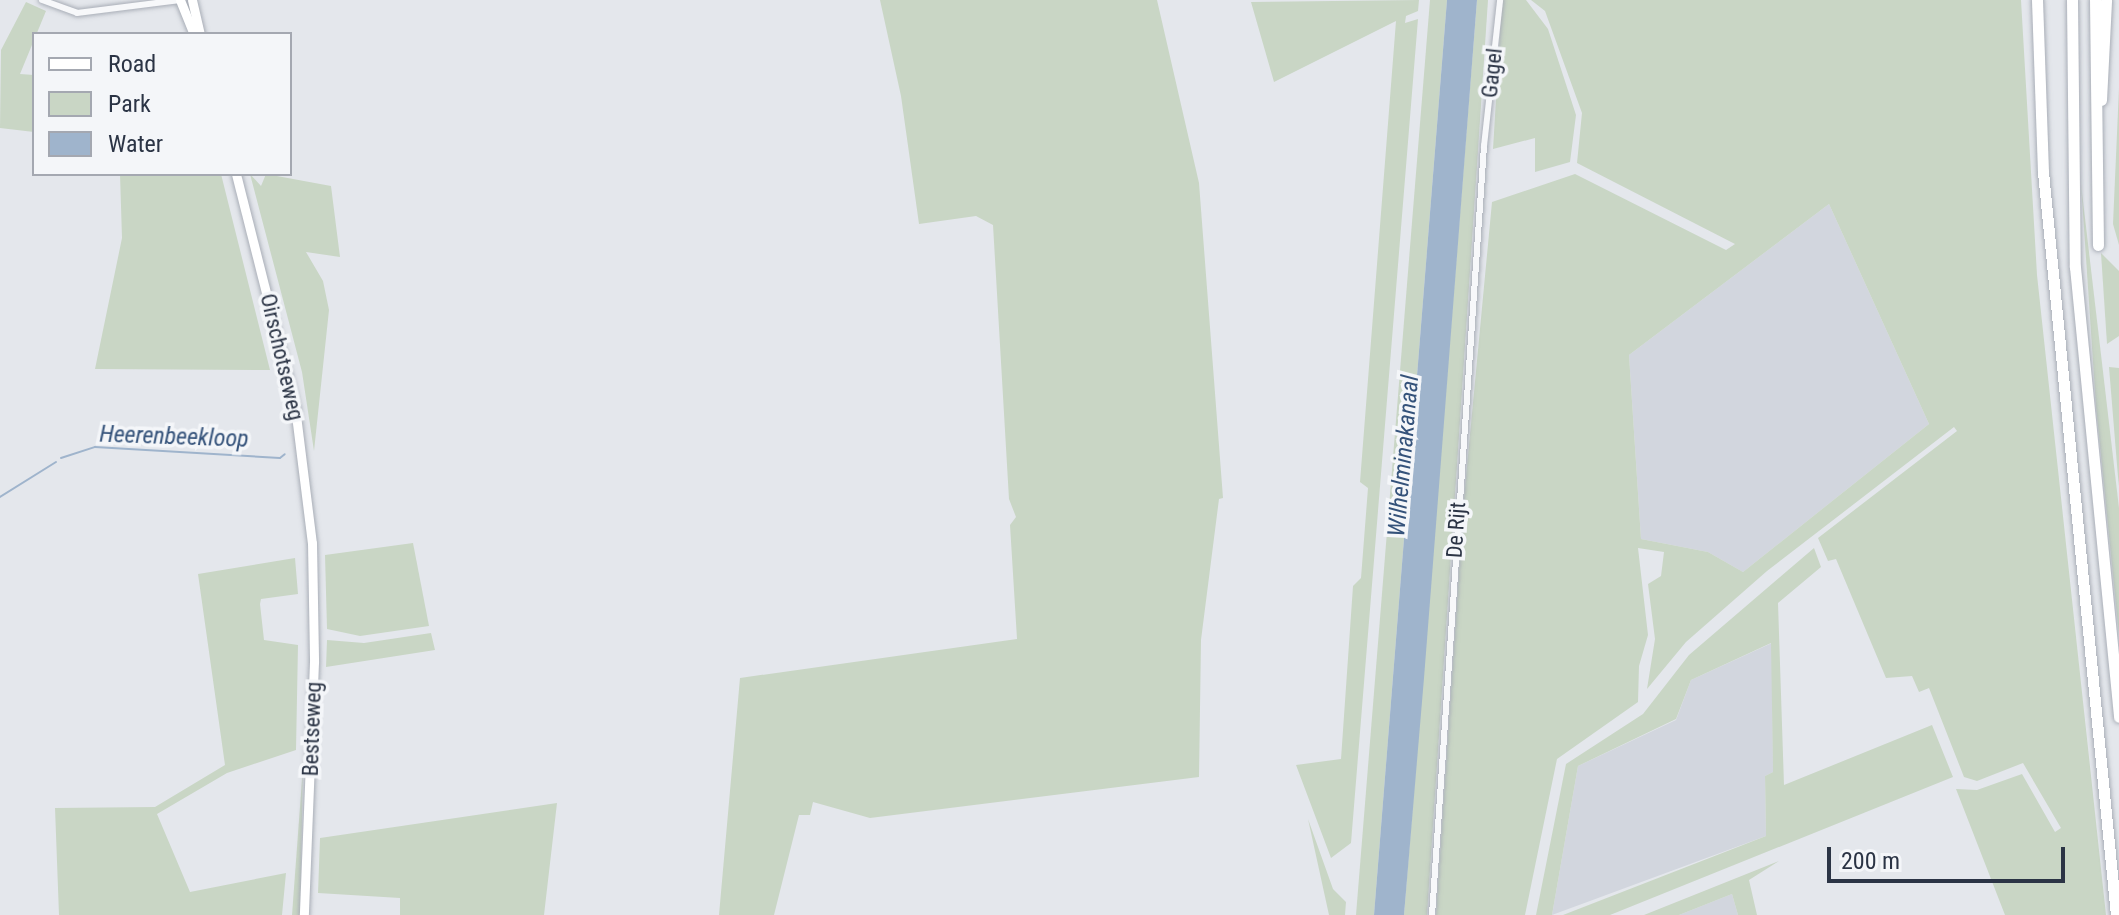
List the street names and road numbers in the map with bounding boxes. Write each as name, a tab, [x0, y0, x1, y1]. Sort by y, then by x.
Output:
street label: Gagel	[1476, 47, 1508, 99]
street label: Oirschotseweg	[255, 291, 309, 423]
street label: De Rijt	[1441, 501, 1471, 559]
street label: Bestseweg	[297, 681, 327, 777]

